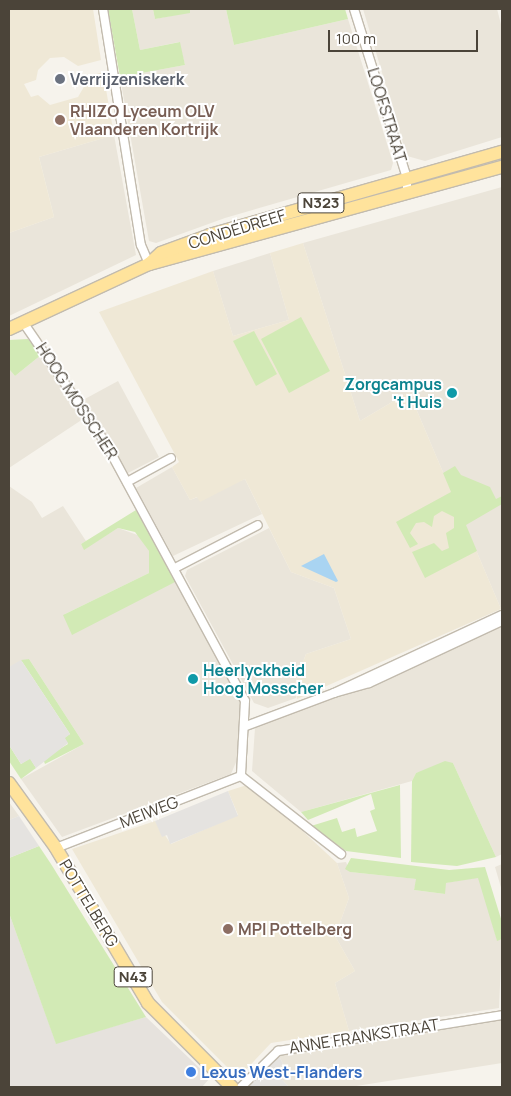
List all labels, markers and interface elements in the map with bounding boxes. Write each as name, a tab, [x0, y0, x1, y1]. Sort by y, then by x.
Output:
scale bar	[331, 20, 481, 52]
text: 100 m	[336, 28, 376, 49]
street label: LOOFSTRAAT	[363, 65, 411, 165]
place label: Verrijzeniskerk	[70, 69, 184, 89]
marker: Verrijzeniskerk	[54, 73, 66, 85]
place label: RHIZO Lyceum OLV Vlaanderen Kortrijk	[70, 101, 218, 139]
marker: RHIZO Lyceum OLV Vlaanderen Kortrijk	[54, 114, 66, 126]
road number: N323	[297, 190, 345, 216]
street label: CONDÉDREEF	[186, 205, 288, 253]
street label: HOOG MOSSCHER	[32, 339, 122, 463]
place label: Zorgcampus 't Huis	[344, 374, 442, 412]
marker: Zorgcampus 't Huis	[446, 387, 458, 399]
place label: Heerlyckheid Hoog Mosscher	[203, 660, 323, 698]
marker: Heerlyckheid Hoog Mosscher	[187, 673, 199, 685]
street label: MEIWEG	[117, 792, 181, 832]
street label: POTTELBERG	[55, 856, 123, 950]
place label: MPI Pottelberg	[238, 919, 352, 939]
marker: MPI Pottelberg	[222, 923, 234, 935]
road number: N43	[113, 964, 153, 990]
street label: ANNE FRANKSTRAAT	[288, 1015, 440, 1057]
place label: Lexus West-Flanders	[201, 1062, 362, 1082]
marker: Lexus West-Flanders	[185, 1066, 197, 1078]

